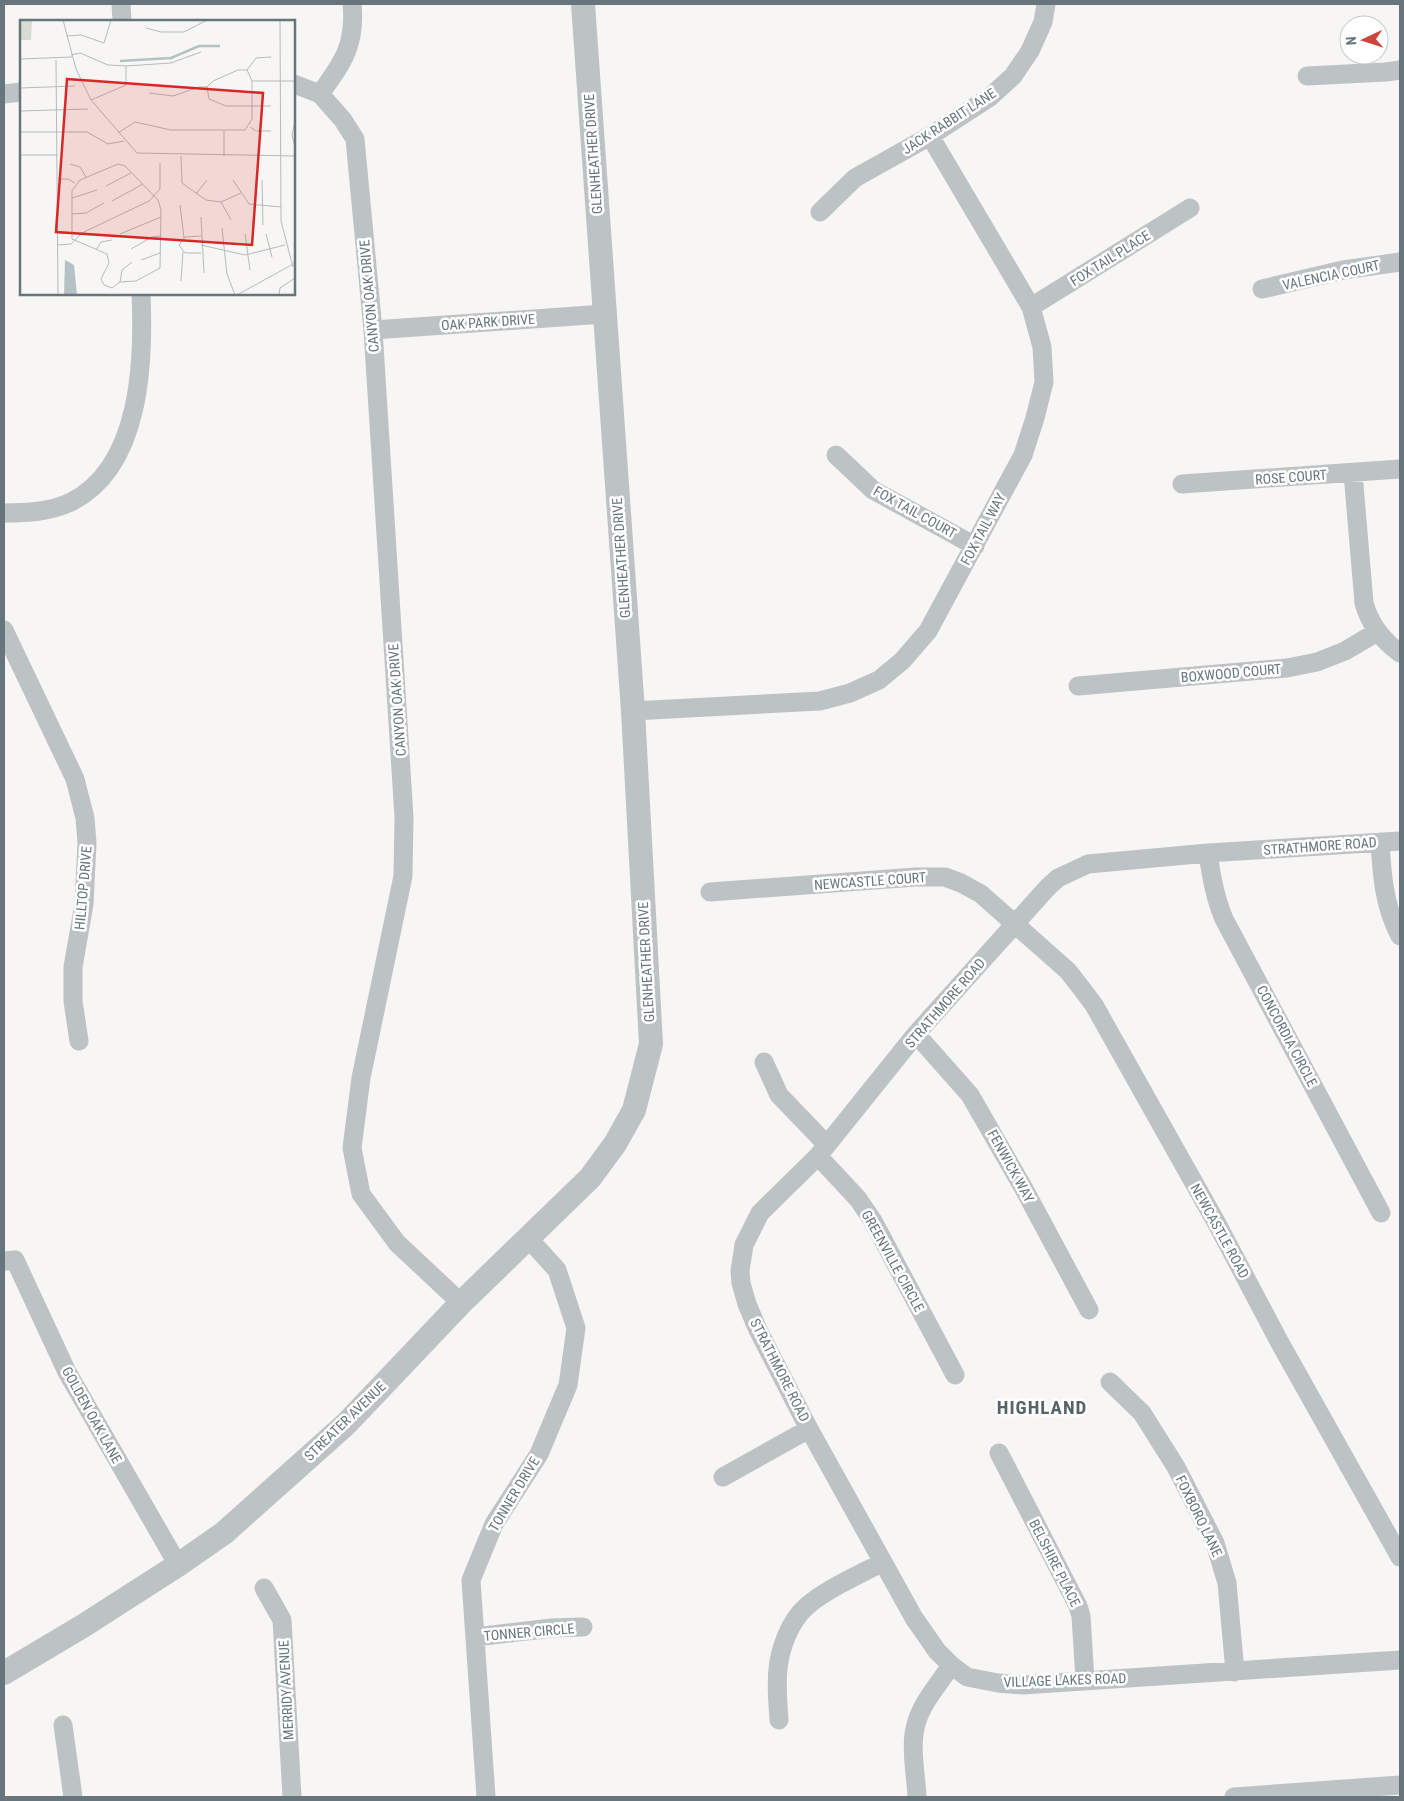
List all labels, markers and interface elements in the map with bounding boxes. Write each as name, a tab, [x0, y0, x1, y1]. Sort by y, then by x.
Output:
north arrow	[1339, 15, 1389, 65]
inset map	[20, 20, 295, 295]
text: N	[1343, 36, 1359, 46]
street label: JACK RABBIT LANE	[899, 85, 999, 157]
street label: GLENHEATHER DRIVE	[581, 93, 605, 215]
street label: FOX TAIL PLACE	[1067, 227, 1153, 289]
street label: CANYON OAK DRIVE	[356, 239, 382, 353]
street label: VALENCIA COURT	[1281, 257, 1381, 293]
street label: OAK PARK DRIVE	[441, 311, 536, 333]
street label: ROSE COURT	[1255, 467, 1327, 487]
street label: FOX TAIL COURT	[871, 483, 959, 541]
street label: FOX TAIL WAY	[957, 490, 1009, 568]
street label: GLENHEATHER DRIVE	[609, 497, 633, 619]
street label: CANYON OAK DRIVE	[385, 643, 409, 757]
street label: BOXWOOD COURT	[1180, 661, 1282, 685]
street label: STRATHMORE ROAD	[1263, 834, 1377, 858]
street label: HILLTOP DRIVE	[71, 846, 95, 930]
street label: NEWCASTLE COURT	[814, 869, 926, 893]
street label: GLENHEATHER DRIVE	[635, 901, 657, 1023]
street label: STRATHMORE ROAD	[902, 955, 988, 1051]
street label: CONCORDIA CIRCLE	[1254, 983, 1320, 1089]
street label: FENWICK WAY	[984, 1127, 1038, 1206]
street label: NEWCASTLE ROAD	[1187, 1181, 1253, 1281]
street label: GREENVILLE CIRCLE	[858, 1207, 928, 1315]
street label: STRATHMORE ROAD	[747, 1316, 813, 1424]
street label: GOLDEN OAK LANE	[59, 1364, 125, 1466]
street label: STREATER AVENUE	[301, 1378, 389, 1464]
district label: HIGHLAND	[997, 1396, 1087, 1419]
street label: TONNER DRIVE	[485, 1454, 543, 1534]
street label: FOXBORO LANE	[1172, 1473, 1226, 1559]
street label: BELSHIRE PLACE	[1026, 1517, 1084, 1609]
street label: TONNER CIRCLE	[483, 1620, 575, 1644]
street label: MERRIDY AVENUE	[275, 1640, 297, 1740]
street label: VILLAGE LAKES ROAD	[1003, 1670, 1127, 1690]

